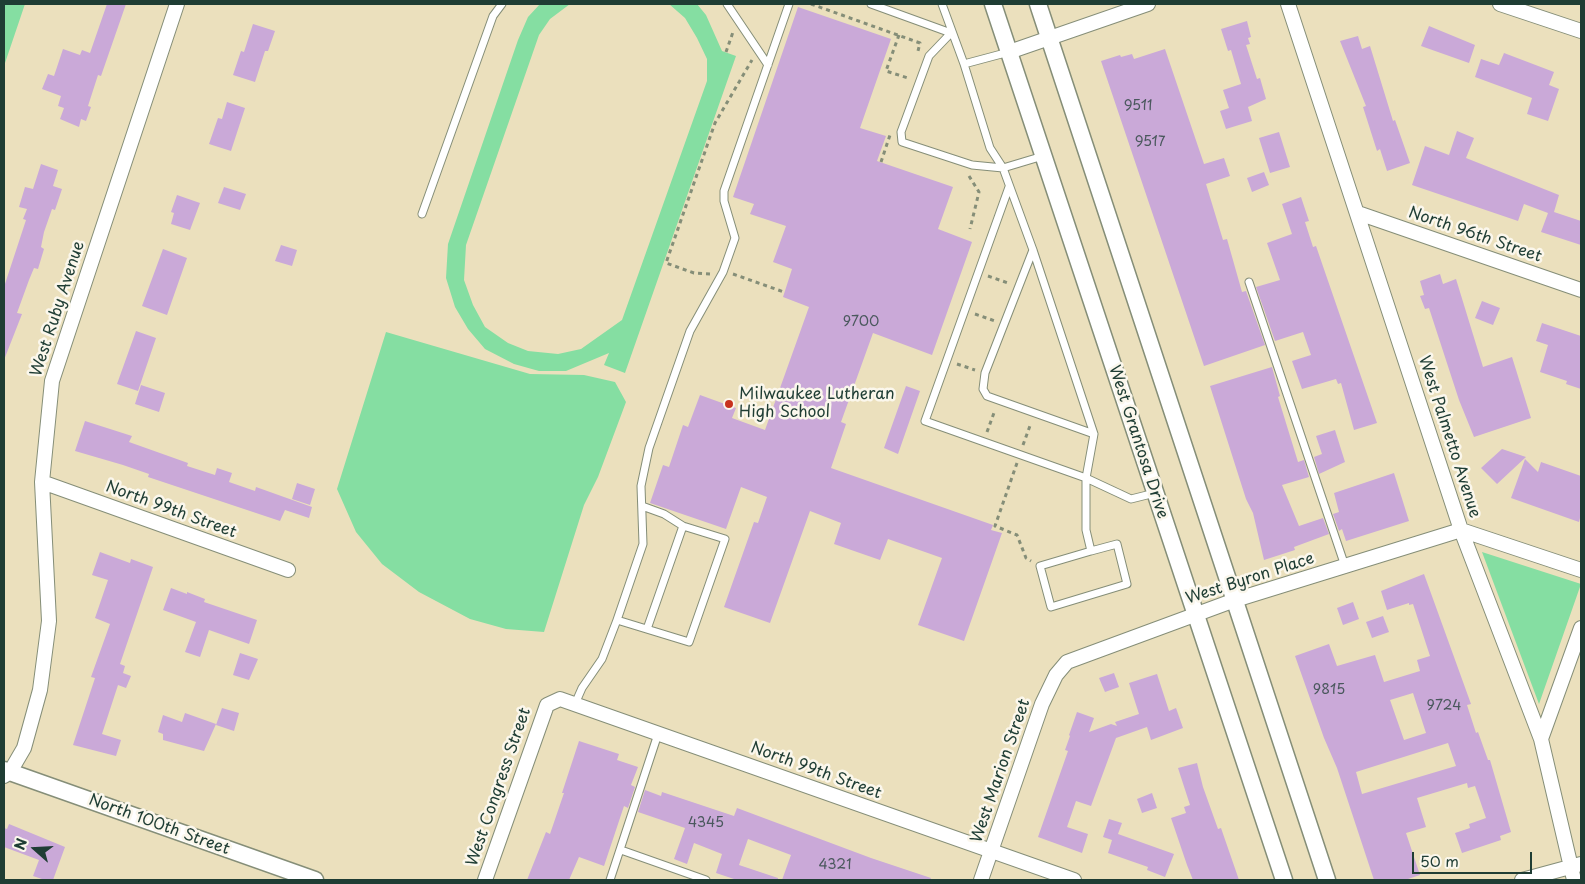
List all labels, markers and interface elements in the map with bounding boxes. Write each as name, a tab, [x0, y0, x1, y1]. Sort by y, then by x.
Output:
house number: 9511	[1124, 98, 1152, 114]
house number: 9517	[1135, 134, 1165, 150]
street label: North 96th Street	[1406, 203, 1544, 267]
street label: West Ruby Avenue	[27, 239, 89, 379]
house number: 9700	[843, 314, 879, 330]
street label: West Palmetto Avenue	[1414, 354, 1484, 520]
street label: West Grantosa Drive	[1104, 363, 1172, 521]
place label: Milwaukee Lutheran High School	[739, 385, 895, 423]
marker: Milwaukee Lutheran High School	[723, 398, 735, 410]
street label: North 99th Street	[103, 477, 239, 543]
street label: West Byron Place	[1183, 549, 1317, 609]
house number: 9815	[1313, 682, 1345, 698]
street label: West Marion Street	[967, 697, 1035, 845]
house number: 9724	[1427, 698, 1461, 714]
street label: West Congress Street	[463, 705, 535, 869]
street label: North 99th Street	[748, 738, 884, 804]
street label: North 100th Street	[86, 791, 232, 859]
house number: 4345	[688, 815, 724, 831]
north arrow	[10, 824, 60, 874]
text: N	[9, 835, 32, 853]
scale bar	[1415, 842, 1535, 874]
text: 50 m	[1420, 849, 1459, 872]
house number: 4321	[819, 857, 851, 873]

